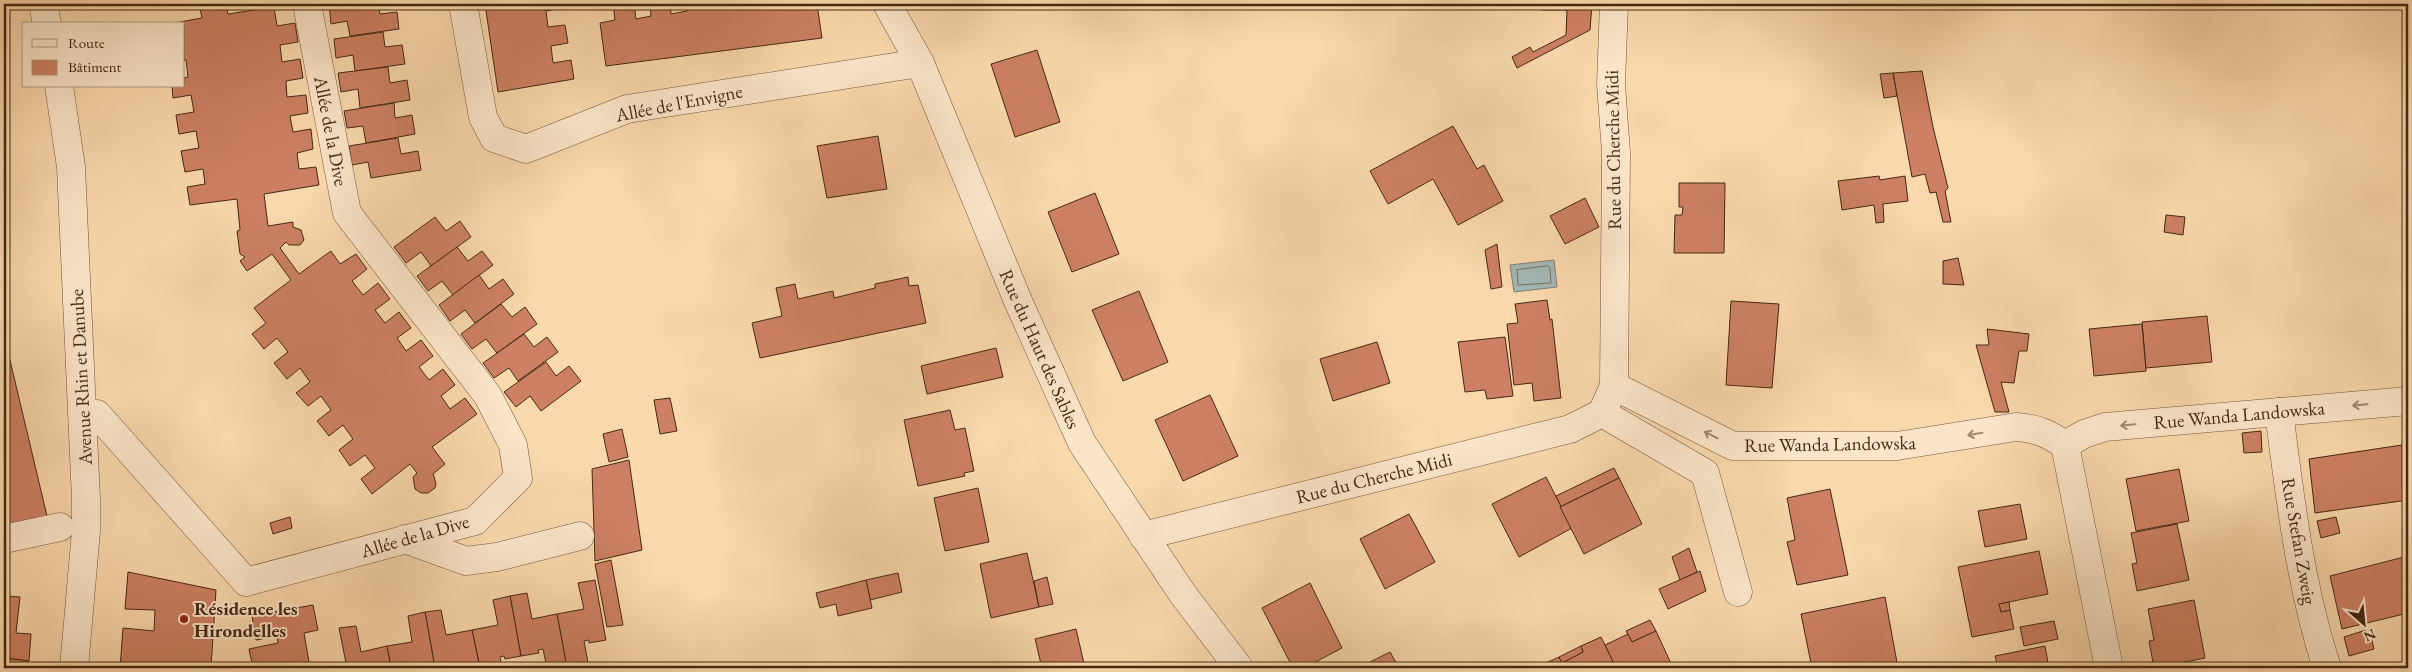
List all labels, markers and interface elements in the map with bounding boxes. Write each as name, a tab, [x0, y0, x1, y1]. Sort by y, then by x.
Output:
legend	[22, 22, 185, 88]
text: Route	[68, 33, 105, 52]
text: Bâtiment	[68, 57, 122, 76]
street label: Rue du Cherche Midi	[1599, 69, 1627, 230]
street label: Allée de la Dive	[308, 73, 354, 188]
street label: Allée de l'Envigne	[612, 78, 745, 128]
street label: Rue du Haut des Sables	[994, 265, 1086, 433]
street label: Avenue Rhin et Danube	[64, 288, 98, 467]
street label: Rue Wanda Landowska	[2152, 395, 2326, 435]
one-way arrow	[2352, 400, 2368, 410]
one-way arrow	[2120, 421, 2136, 430]
one-way arrow	[1967, 429, 1983, 439]
one-way arrow	[1704, 430, 1719, 439]
street label: Rue Wanda Landowska	[1744, 430, 1917, 458]
street label: Rue du Cherche Midi	[1293, 446, 1455, 509]
street label: Rue Stefan Zweig	[2276, 476, 2323, 607]
street label: Allée de la Dive	[357, 509, 472, 564]
place label: Résidence les Hirondelles	[194, 596, 298, 643]
north arrow	[2340, 600, 2390, 650]
marker: Résidence les Hirondelles	[178, 613, 190, 625]
text: N	[2360, 625, 2379, 646]

